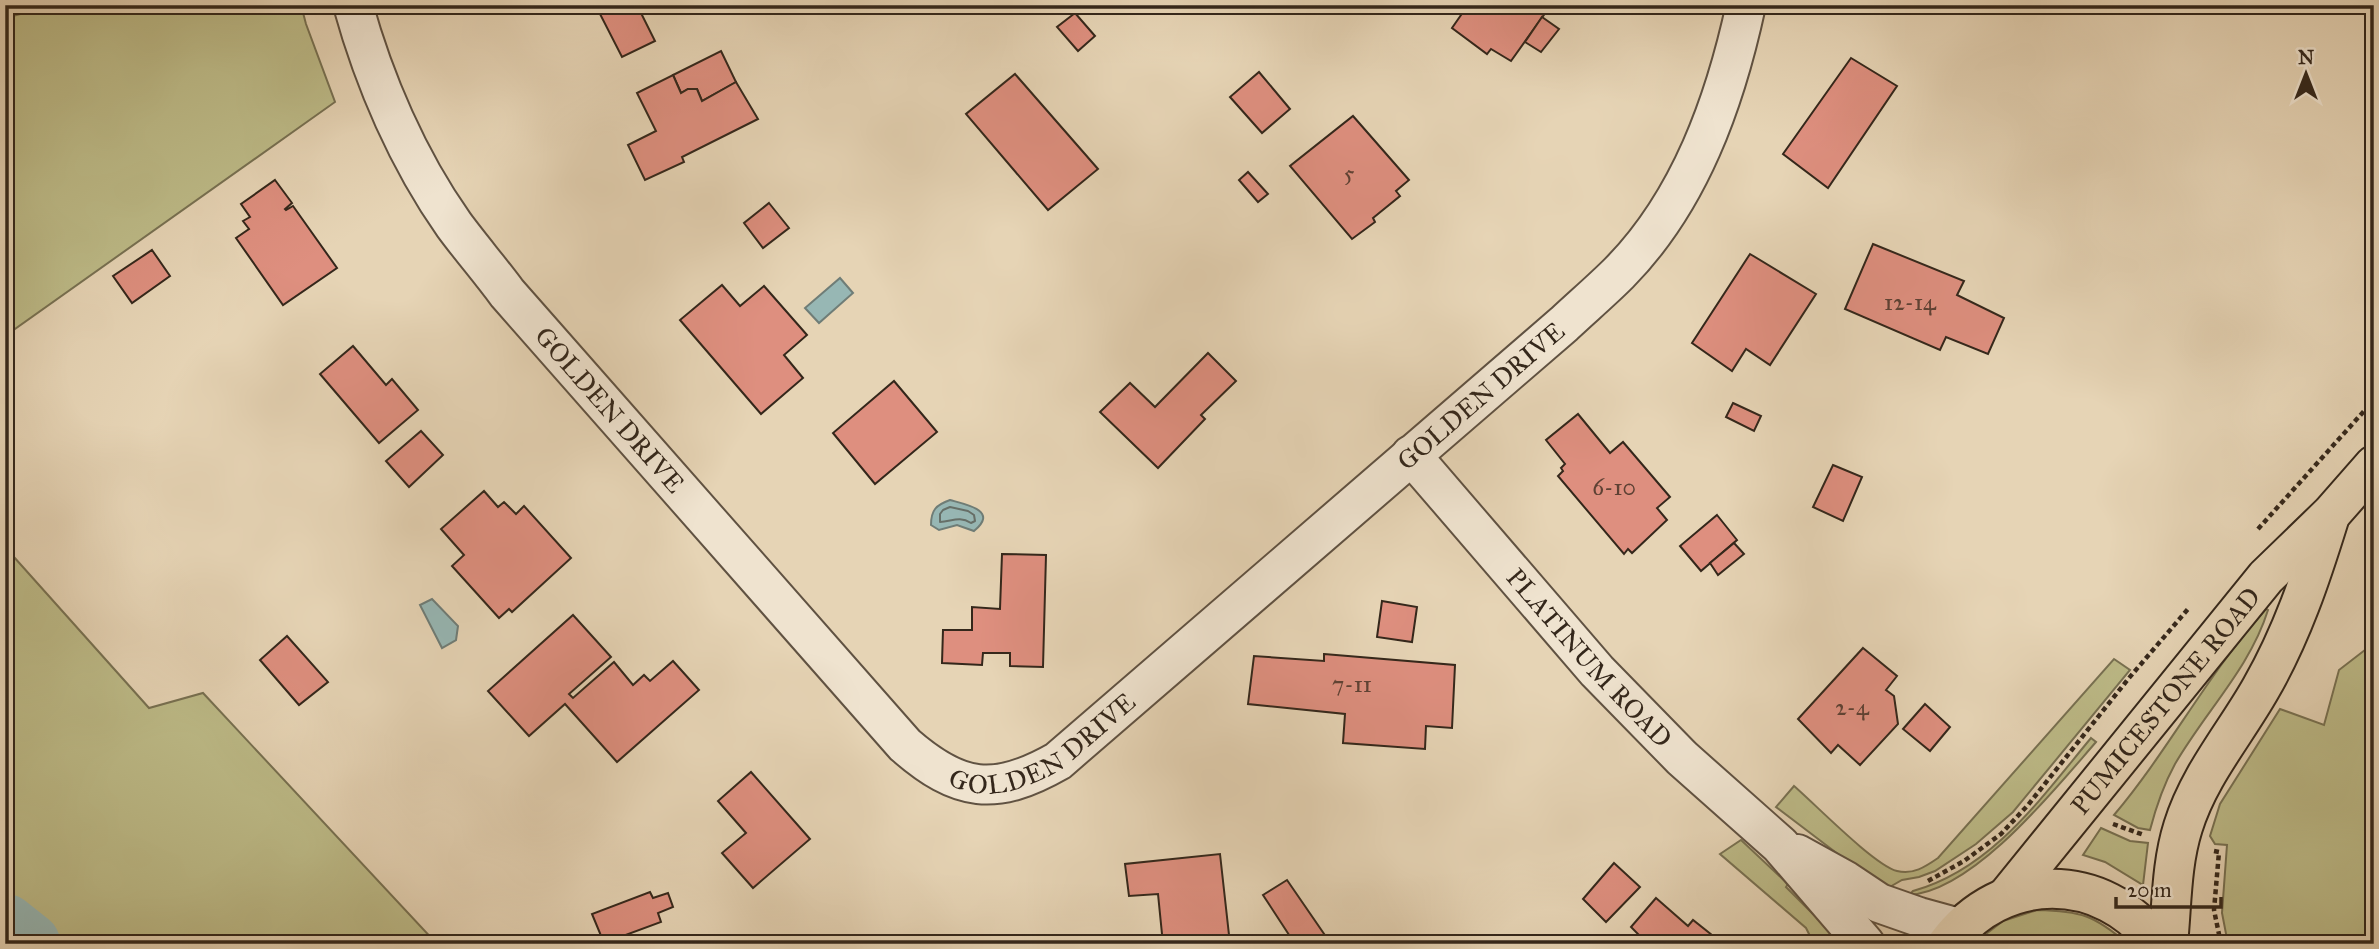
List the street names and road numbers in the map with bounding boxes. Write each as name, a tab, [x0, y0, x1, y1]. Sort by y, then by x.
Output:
street label: GOLDEN DRIVE	[1391, 315, 1571, 477]
street label: GOLDEN DRIVE	[528, 320, 691, 499]
street label: PLATINUM ROAD	[1500, 562, 1679, 754]
street label: PUMICESTONE ROAD	[2064, 581, 2267, 821]
street label: GOLDEN DRIVE	[945, 686, 1142, 801]

